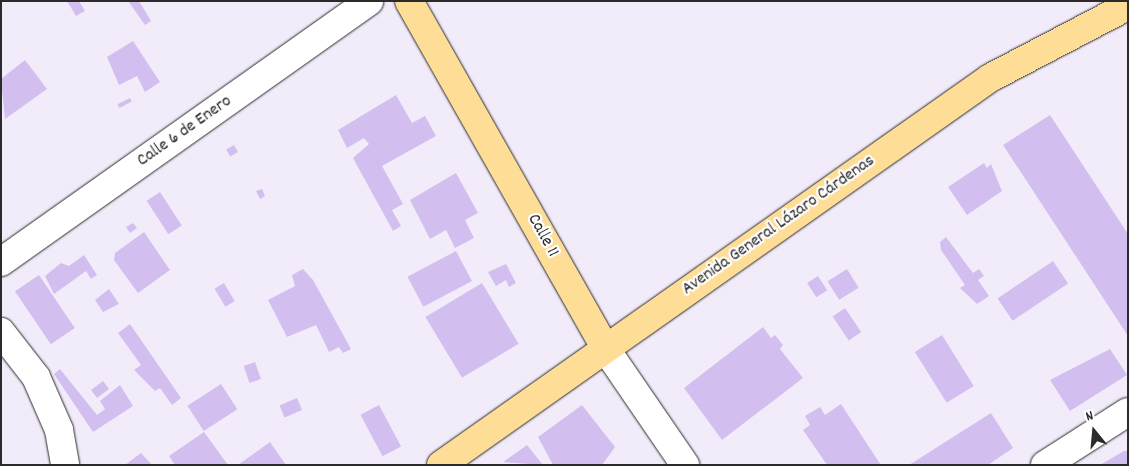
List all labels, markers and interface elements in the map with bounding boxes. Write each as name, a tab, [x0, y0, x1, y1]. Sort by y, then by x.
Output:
street label: Calle 6 de Enero	[134, 91, 236, 173]
street label: Avenida General Lázaro Cárdenas	[678, 151, 880, 301]
street label: Calle 11	[521, 211, 563, 261]
north arrow	[1069, 406, 1119, 456]
text: N	[1083, 406, 1096, 427]

